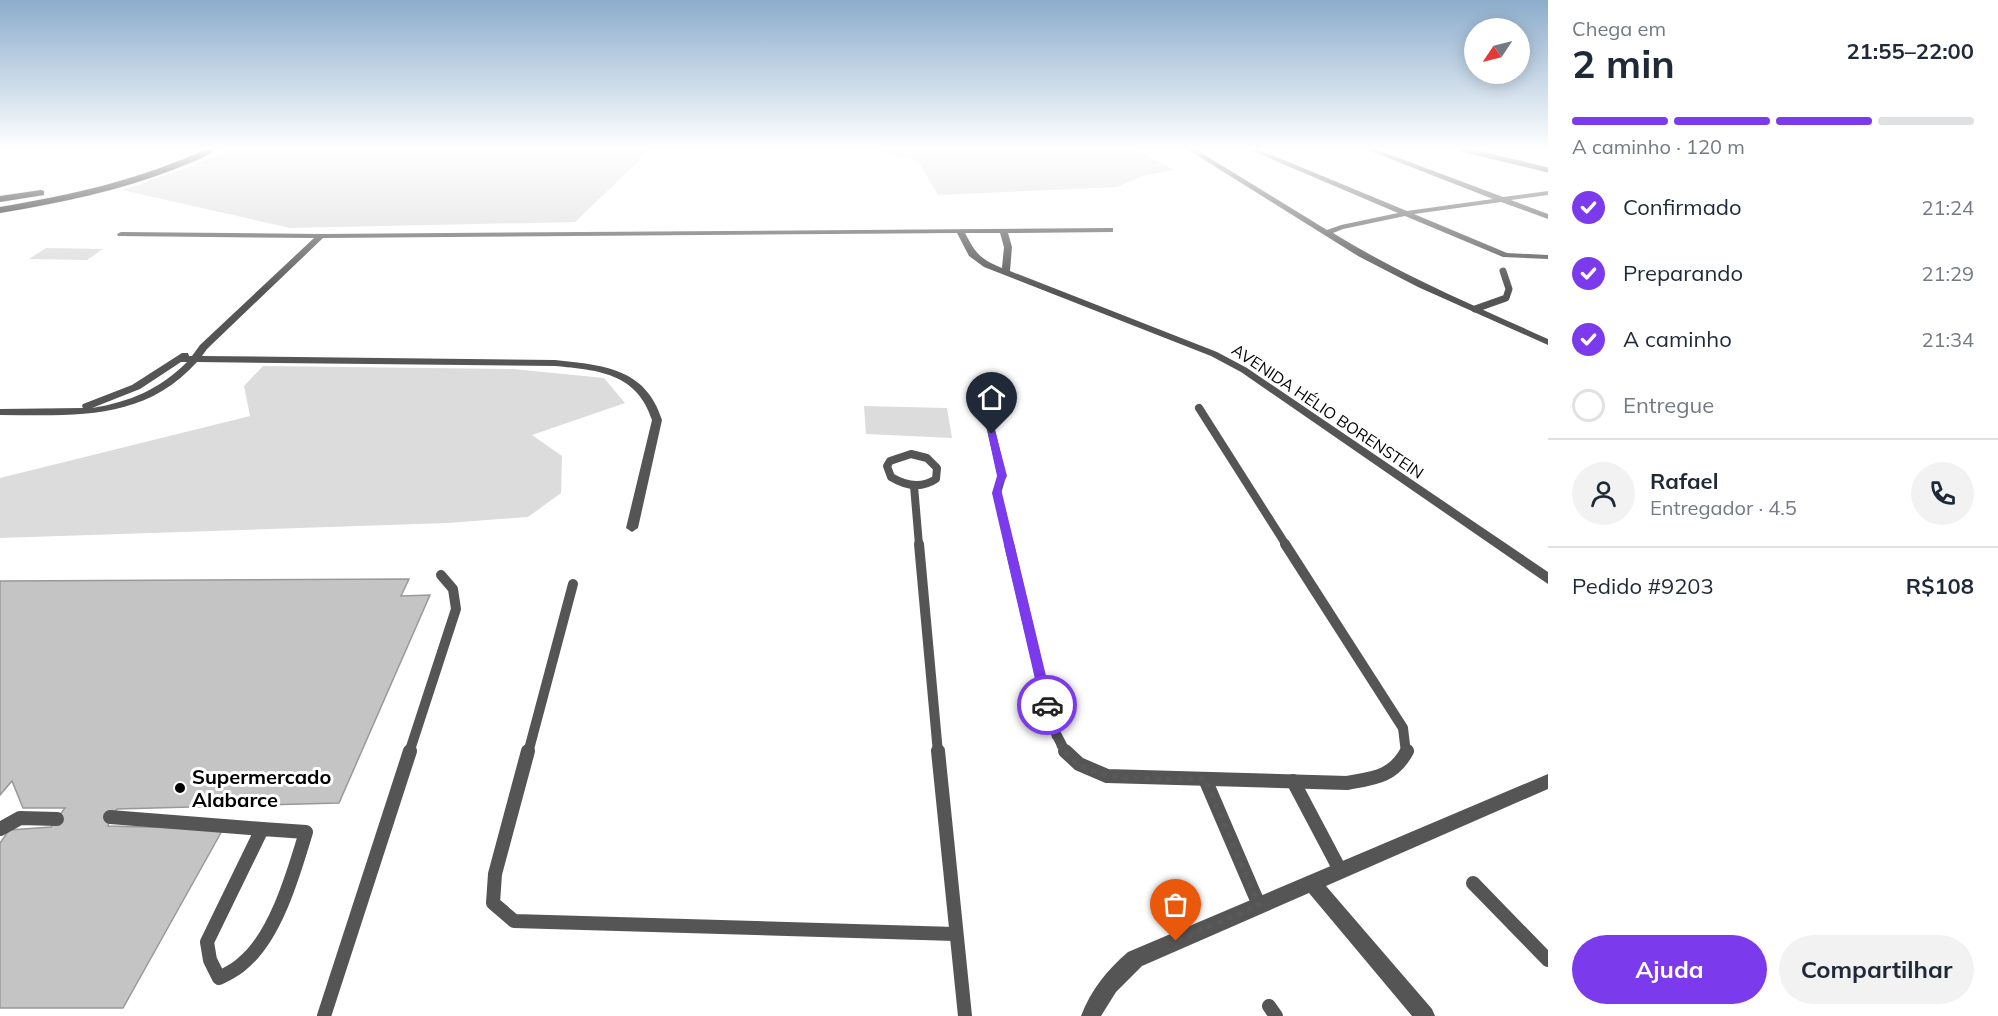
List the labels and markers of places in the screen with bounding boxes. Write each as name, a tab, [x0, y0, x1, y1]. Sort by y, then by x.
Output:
pin	[966, 372, 1017, 434]
place label: Supermercado Alabarce	[192, 764, 331, 812]
marker: Supermercado Alabarce	[173, 781, 187, 795]
pin	[1150, 879, 1201, 941]

